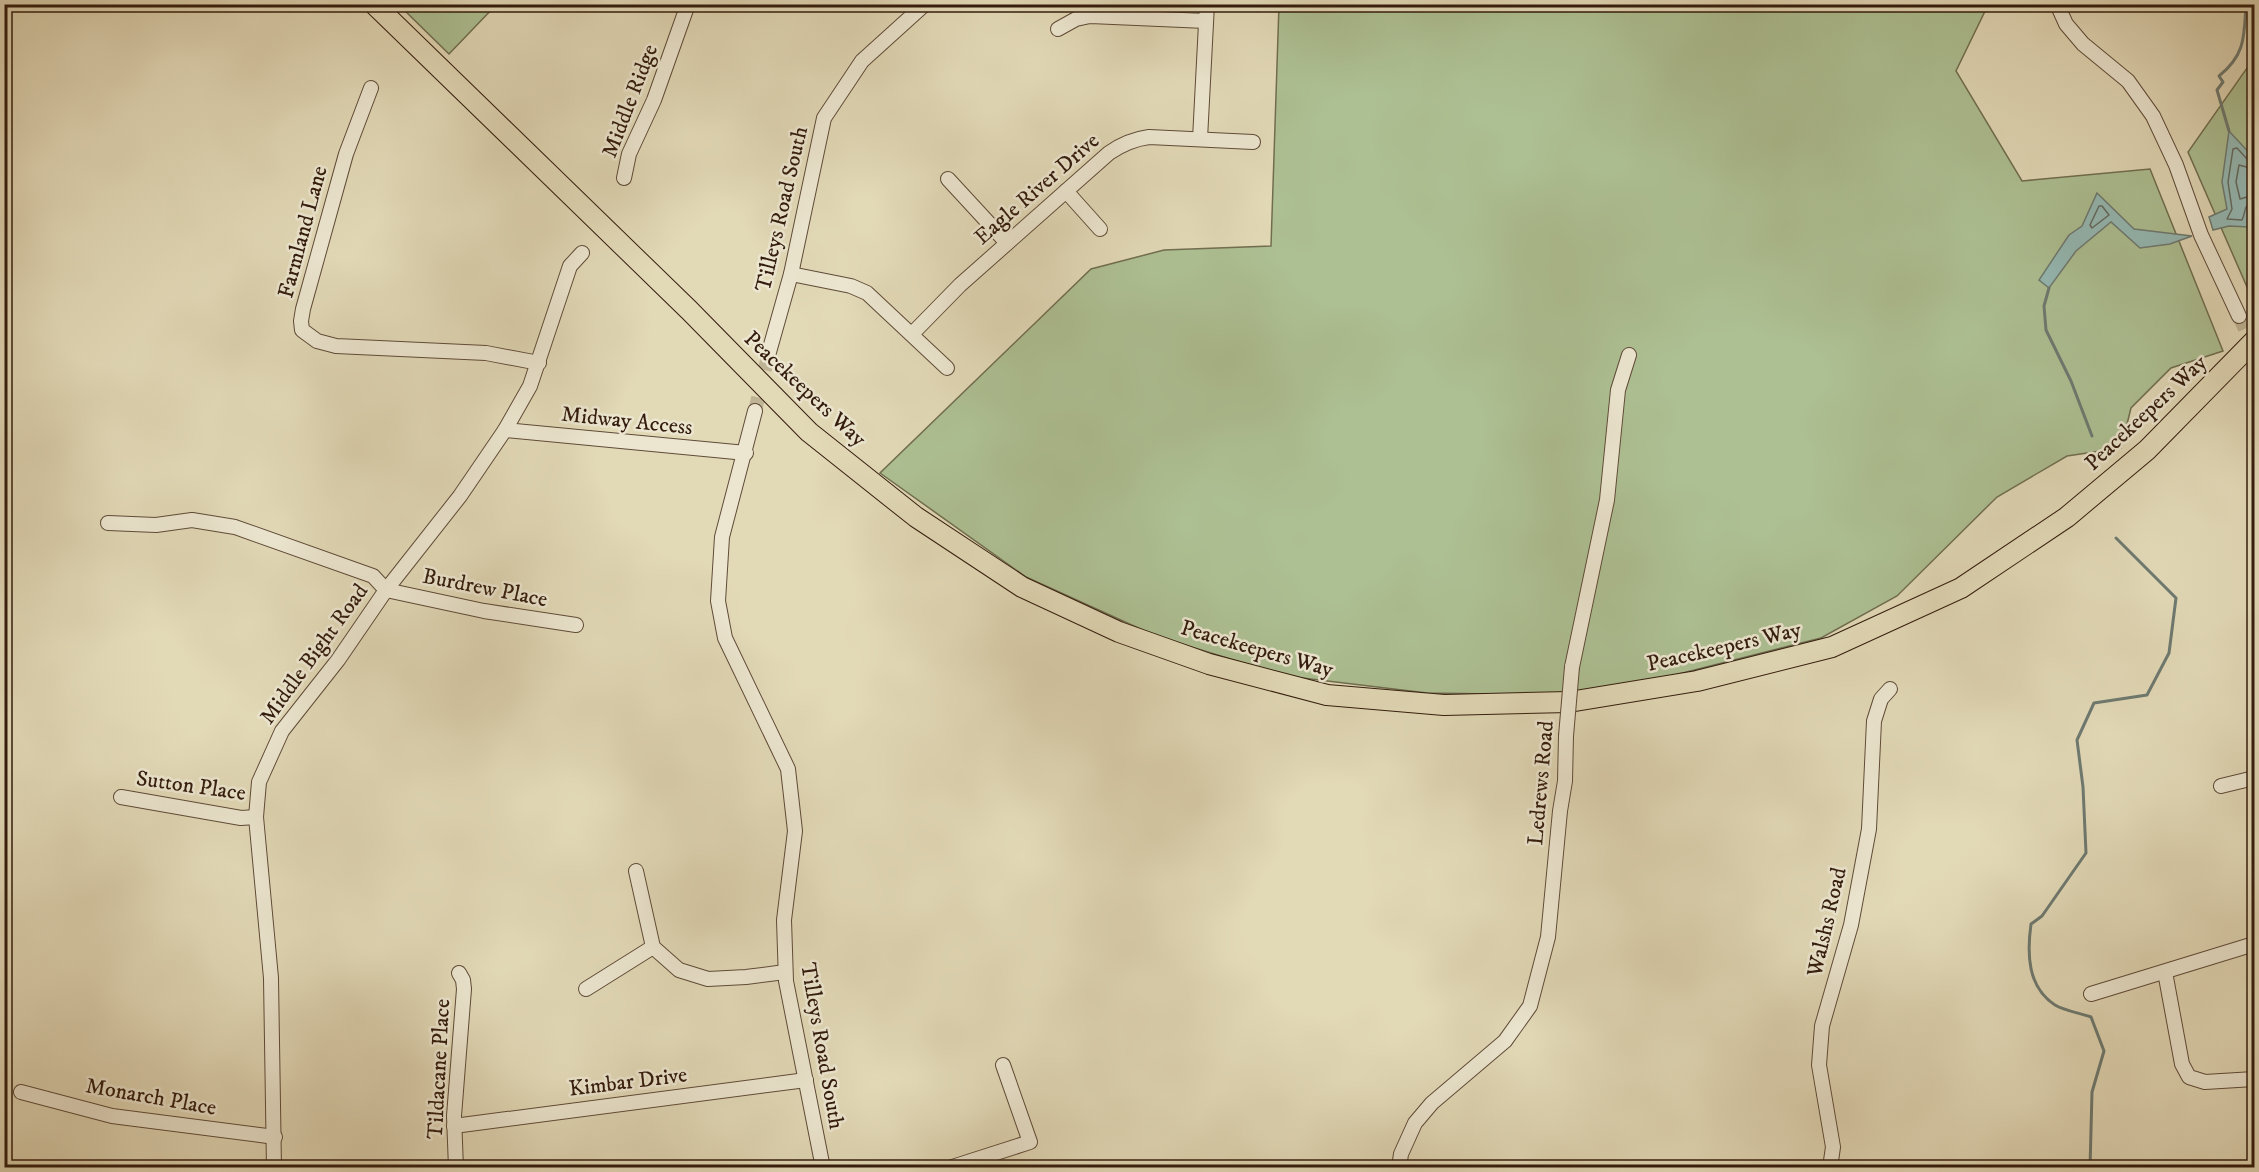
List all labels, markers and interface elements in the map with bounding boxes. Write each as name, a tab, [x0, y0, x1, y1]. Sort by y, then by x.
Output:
street label: Middle Ridge	[596, 41, 664, 161]
street label: Tilleys Road South	[750, 123, 814, 294]
street label: Eagle River Drive	[969, 127, 1105, 251]
street label: Farmland Lane	[272, 163, 334, 301]
street label: Peacekeepers Way	[738, 325, 872, 453]
street label: Peacekeepers Way	[2079, 349, 2213, 477]
street label: Midway Access	[560, 401, 694, 441]
street label: Burdrew Place	[420, 563, 550, 613]
street label: Middle Bight Road	[254, 578, 374, 730]
street label: Peacekeepers Way	[1178, 614, 1337, 684]
street label: Peacekeepers Way	[1644, 616, 1804, 678]
street label: Ledrews Road	[1522, 720, 1560, 846]
street label: Sutton Place	[134, 765, 248, 807]
street label: Walshs Road	[1801, 865, 1853, 980]
street label: Tilleys Road South	[794, 961, 850, 1132]
street label: Tildacane Place	[422, 998, 456, 1140]
street label: Kimbar Drive	[567, 1061, 689, 1103]
street label: Monarch Place	[83, 1072, 219, 1122]

